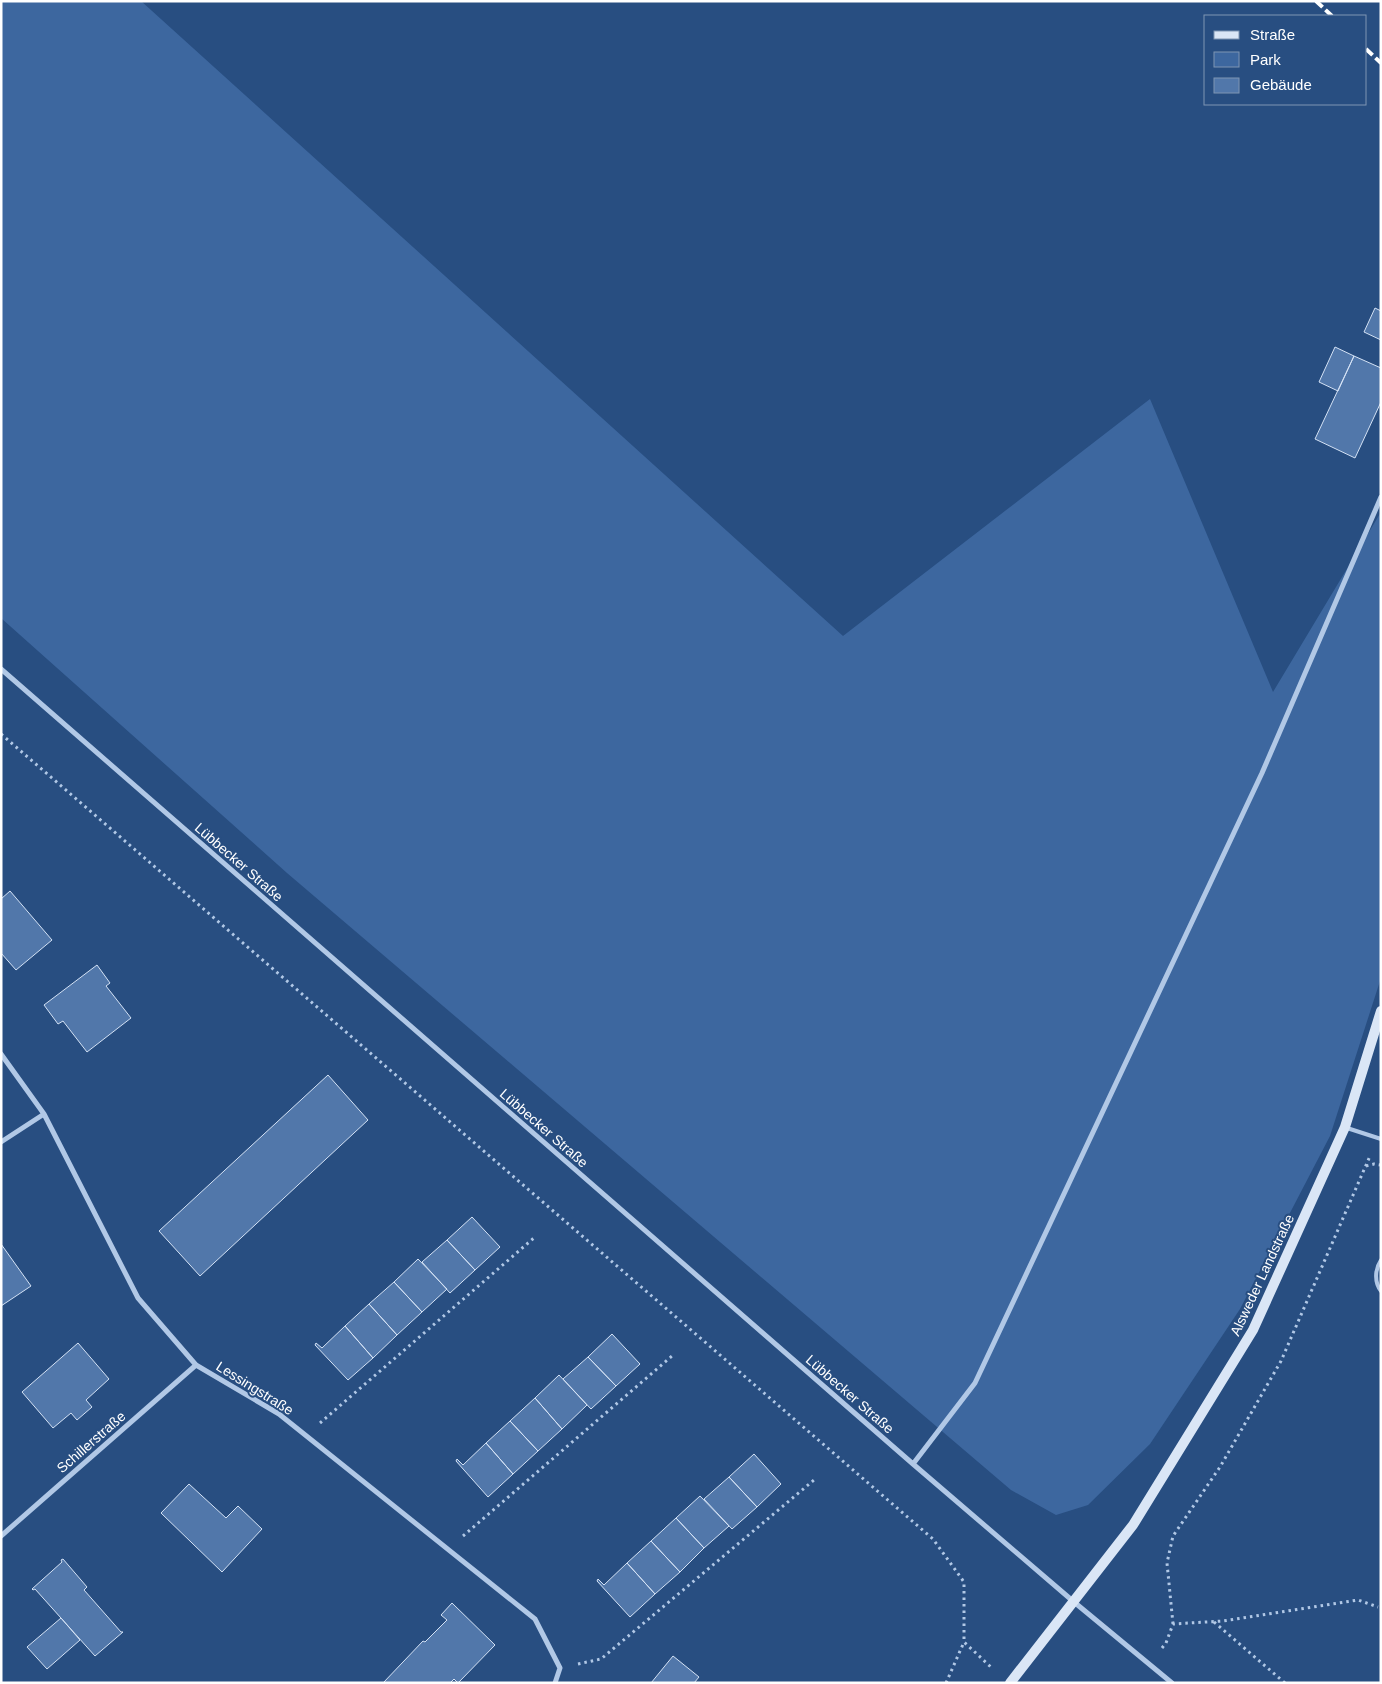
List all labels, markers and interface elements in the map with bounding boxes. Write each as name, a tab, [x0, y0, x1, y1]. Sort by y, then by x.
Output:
legend	[1204, 15, 1367, 105]
text: Straße	[1250, 26, 1295, 43]
text: Park	[1250, 51, 1281, 68]
text: Gebäude	[1250, 76, 1312, 93]
street label: Lübbecker Straße	[192, 819, 286, 905]
street label: Lübbecker Straße	[497, 1085, 591, 1171]
street label: Alsweder Landstraße	[1227, 1211, 1297, 1338]
street label: Lübbecker Straße	[803, 1351, 897, 1437]
street label: Lessingstraße	[213, 1358, 297, 1418]
street label: Schillerstraße	[53, 1408, 129, 1476]

